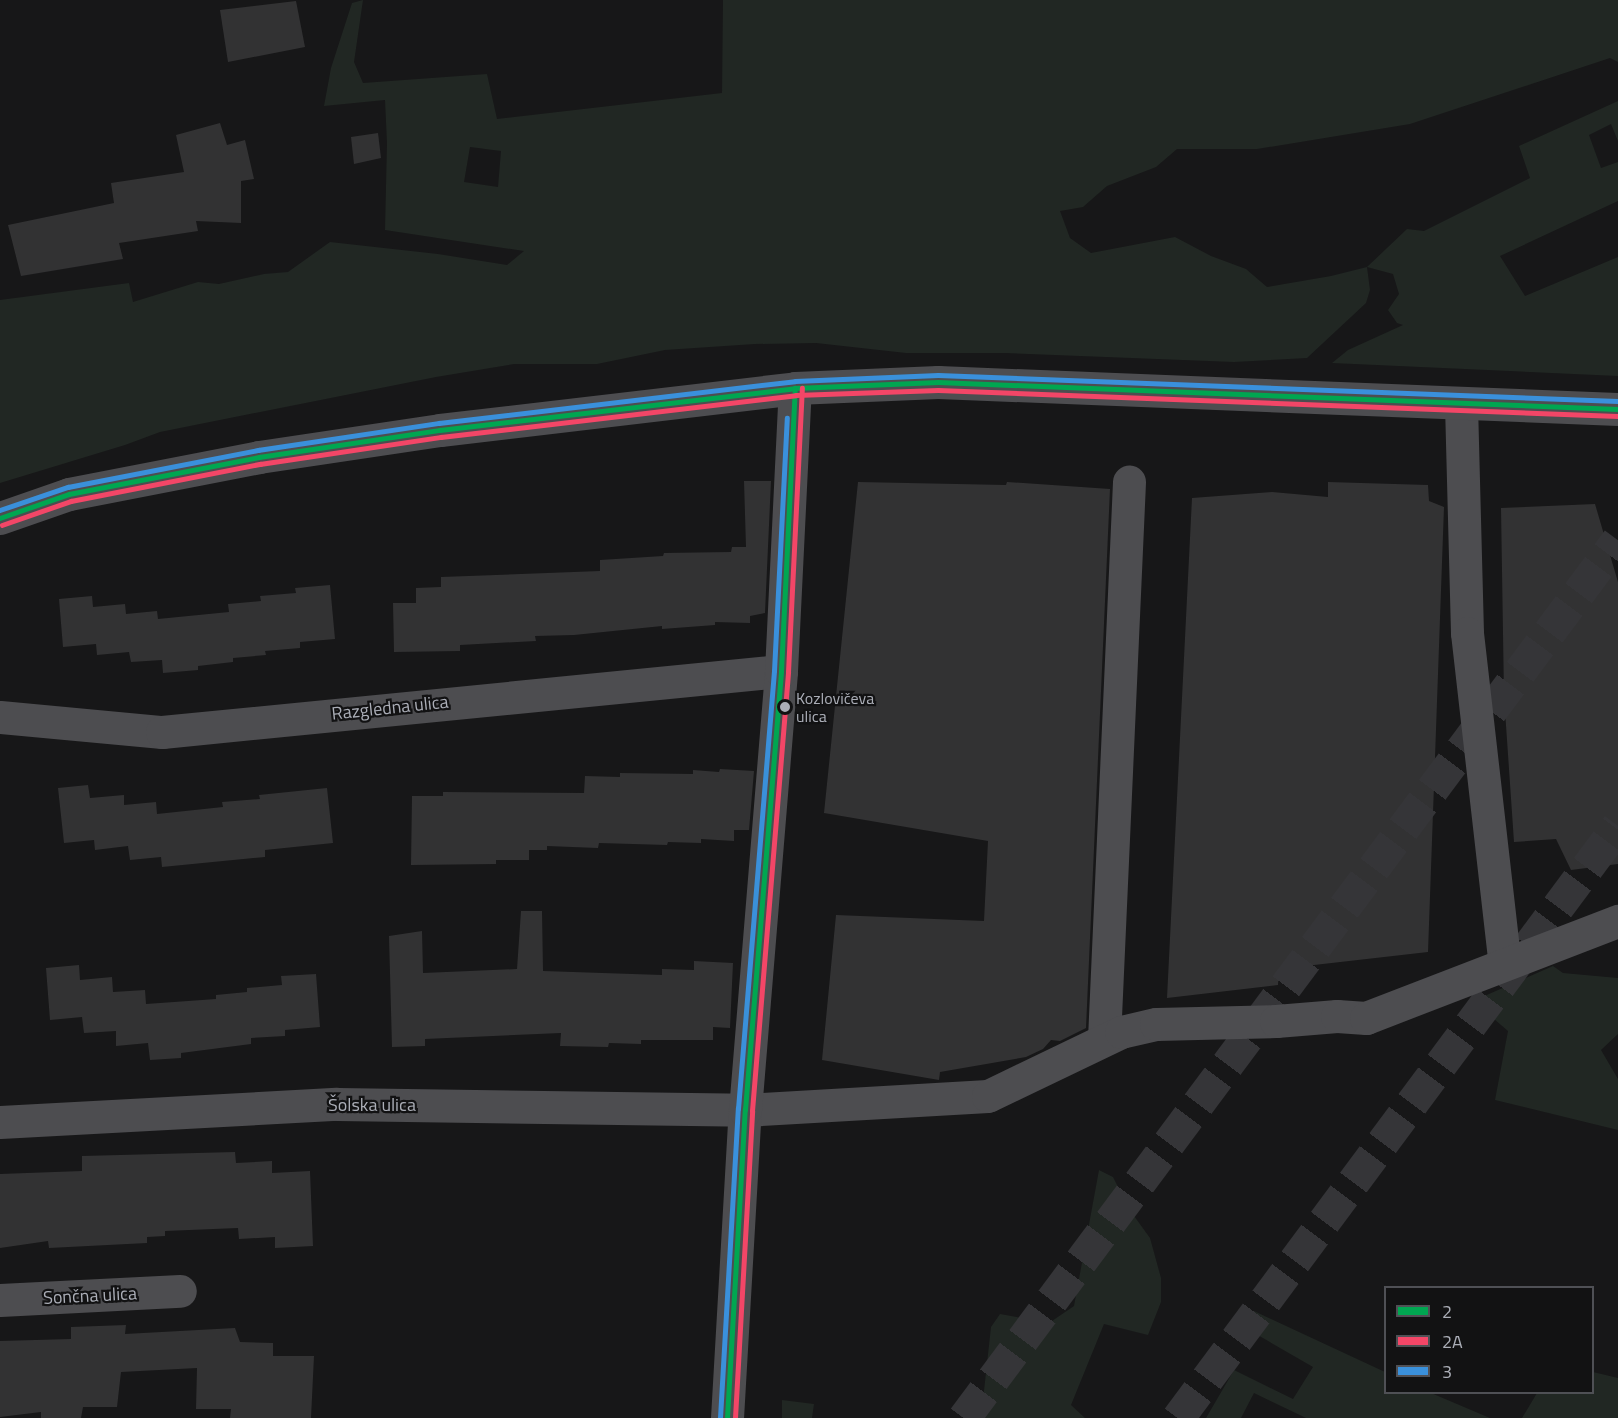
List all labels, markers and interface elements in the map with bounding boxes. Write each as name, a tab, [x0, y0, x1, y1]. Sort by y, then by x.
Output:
place label: Kozlovičeva ulica	[796, 688, 874, 726]
street label: Razgledna ulica	[330, 691, 450, 725]
marker: Kozlovičeva ulica	[779, 701, 791, 713]
street label: Šolska ulica	[328, 1094, 416, 1116]
street label: Sončna ulica	[43, 1283, 137, 1309]
legend	[1384, 1286, 1594, 1394]
text: 2	[1442, 1298, 1452, 1325]
text: 2A	[1442, 1328, 1463, 1355]
text: 3	[1442, 1358, 1452, 1385]

